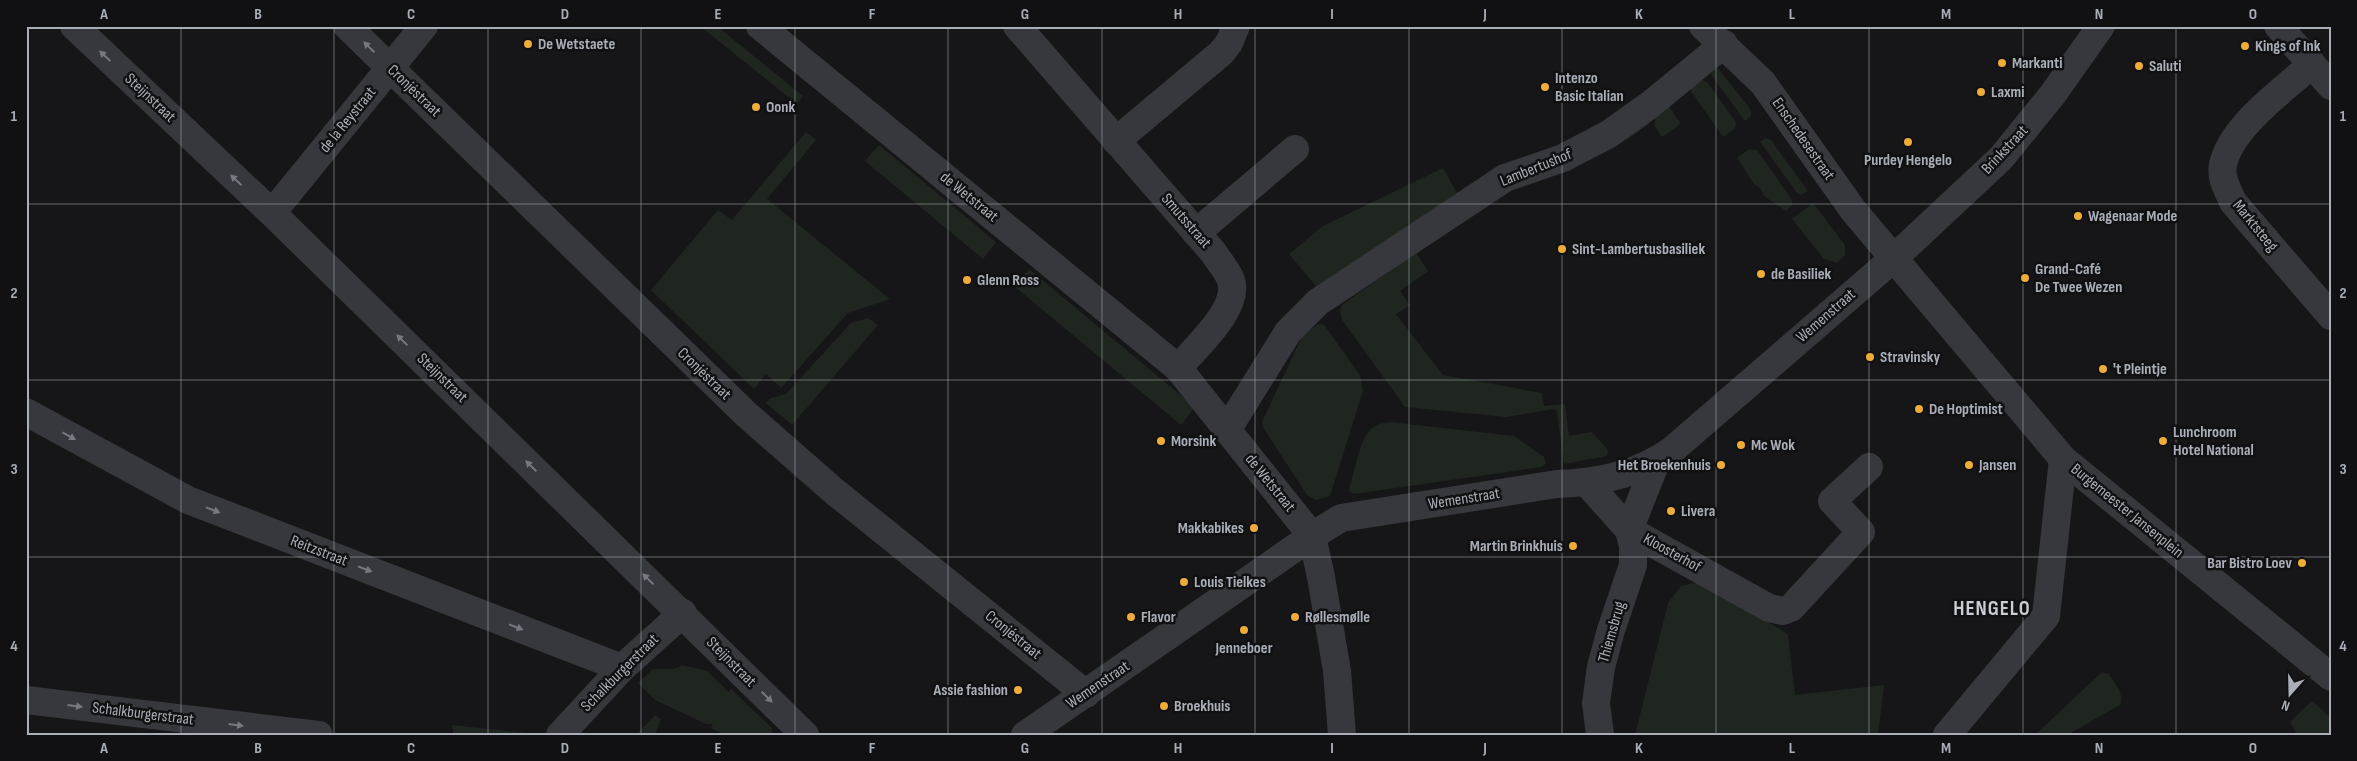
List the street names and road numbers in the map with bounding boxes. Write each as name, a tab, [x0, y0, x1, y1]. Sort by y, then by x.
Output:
street label: Cronjéstraat	[383, 61, 445, 121]
street label: Steijnstraat	[121, 70, 180, 126]
street label: de la Reystraat	[316, 83, 380, 157]
street label: Enschedesestraat	[1768, 94, 1838, 184]
street label: Brinkstraat	[1978, 122, 2032, 178]
street label: Lambertushof	[1497, 145, 1575, 191]
street label: de Wetstraat	[936, 168, 1002, 226]
street label: Smutsstraat	[1157, 190, 1215, 252]
street label: Marktsteeg	[2228, 196, 2282, 256]
street label: Wemenstraat	[1792, 285, 1860, 347]
street label: Cronjéstraat	[673, 344, 735, 404]
street label: Steijnstraat	[413, 349, 471, 407]
street label: de Wetstraat	[1241, 450, 1299, 516]
street label: Burgemeester Jansenplein	[2067, 460, 2187, 562]
street label: Wemenstraat	[1427, 484, 1501, 514]
street label: Kloosterhof	[1640, 529, 1705, 577]
street label: Reitzstraat	[288, 531, 350, 571]
street label: Thiemsbrug	[1594, 599, 1630, 665]
street label: Cronjéstraat	[981, 607, 1045, 664]
street label: Schalkburgerstraat	[577, 630, 663, 716]
street label: Steijnstraat	[702, 633, 760, 691]
street label: Wemenstraat	[1063, 657, 1133, 713]
street label: Schalkburgerstraat	[91, 698, 195, 730]

